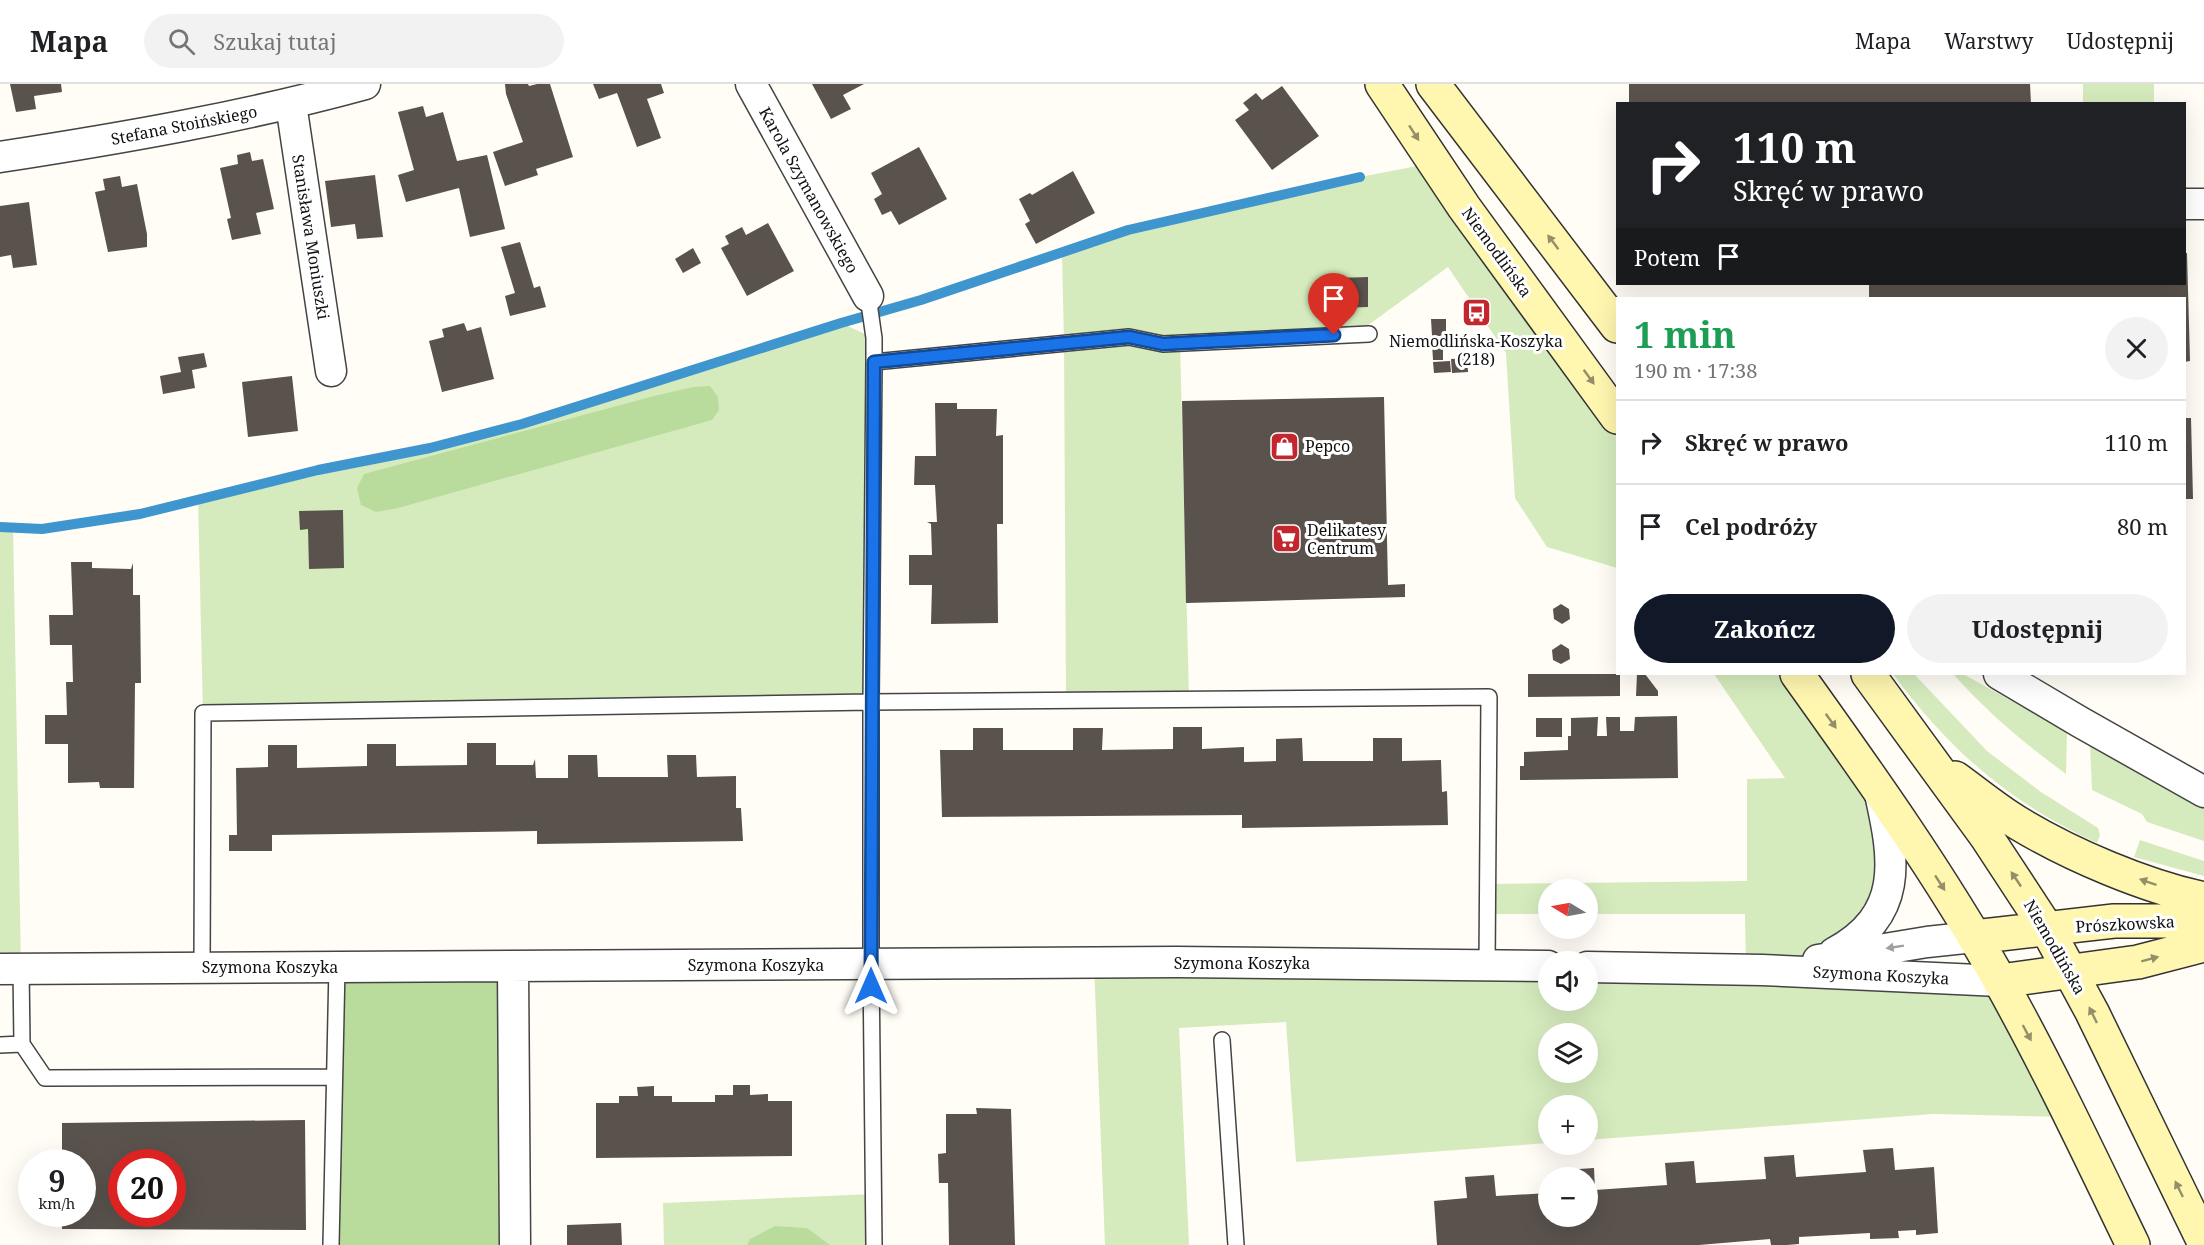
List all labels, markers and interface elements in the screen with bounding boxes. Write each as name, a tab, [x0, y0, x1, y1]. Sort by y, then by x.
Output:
search box	[144, 14, 564, 68]
text: Mapa	[30, 22, 108, 60]
icon: search	[165, 25, 198, 58]
text: Szukaj tutaj	[213, 26, 337, 56]
text: Mapa	[1855, 27, 1911, 55]
text: Warstwy	[1944, 27, 2033, 55]
text: Udostępnij	[2066, 27, 2174, 55]
street label: Stefana Stoińskiego	[109, 100, 259, 150]
street label: Karola Szymanowskiego	[754, 103, 864, 277]
text: 110 m	[1733, 118, 1857, 175]
one-way arrow	[1408, 125, 1419, 141]
icon: right	[1634, 126, 1712, 204]
street label: Stanisława Moniuszki	[287, 153, 335, 321]
text: Skręć w prawo	[1733, 172, 1924, 209]
street label: Niemodlińska	[1457, 203, 1537, 301]
one-way arrow	[1547, 234, 1560, 250]
icon: arrive	[1712, 240, 1745, 273]
text: Potem	[1634, 242, 1700, 272]
pin	[1308, 273, 1359, 335]
icon: arrive	[1317, 282, 1350, 315]
bus stop icon: Niemodlińska-Koszyka (218)	[1460, 297, 1492, 329]
text: 1 min	[1634, 310, 1736, 359]
button: close	[2105, 317, 2168, 380]
place label: Niemodlińska-Koszyka (218)	[1389, 330, 1563, 370]
text: 190 m · 17:38	[1634, 357, 1757, 384]
one-way arrow	[1583, 368, 1595, 384]
icon: right	[1634, 426, 1667, 459]
text: Skręć w prawo	[1685, 427, 1848, 457]
text: 110 m	[2105, 427, 2168, 457]
shop icon: Pepco	[1268, 430, 1300, 462]
place label: Pepco	[1305, 435, 1350, 457]
icon: arrive	[1634, 510, 1667, 543]
text: Cel podróży	[1685, 511, 1817, 541]
text: 80 m	[2117, 511, 2168, 541]
place label: Delikatesy Centrum	[1307, 519, 1387, 559]
supermarket icon: Delikatesy Centrum	[1270, 523, 1302, 555]
button: Zakończ	[1634, 594, 1895, 663]
button: Udostępnij	[1907, 594, 2168, 663]
one-way arrow	[1825, 713, 1837, 729]
one-way arrow	[2010, 871, 2021, 888]
one-way arrow	[1934, 875, 1945, 891]
one-way arrow	[2139, 877, 2157, 886]
north arrow	[1538, 879, 1598, 939]
map controls	[1538, 879, 1598, 1227]
street label: Niemodlińska	[2019, 896, 2091, 998]
street label: Prószkowska	[2075, 910, 2175, 938]
one-way arrow	[1886, 943, 1905, 952]
button: sound	[1538, 951, 1598, 1011]
street label: Szymona Koszyka	[1174, 952, 1310, 974]
street label: Szymona Koszyka	[688, 954, 824, 976]
position arrow	[839, 954, 903, 1018]
one-way arrow	[2141, 954, 2159, 964]
street label: Szymona Koszyka	[202, 956, 338, 978]
street label: Szymona Koszyka	[1812, 960, 1950, 990]
one-way arrow	[2088, 1006, 2098, 1023]
button: layers	[1538, 1023, 1598, 1083]
one-way arrow	[2022, 1025, 2032, 1042]
button: +	[1538, 1095, 1598, 1155]
speed limit sign: 20	[108, 1149, 186, 1227]
text: 9	[49, 1160, 65, 1201]
button: −	[1538, 1167, 1598, 1227]
one-way arrow	[2174, 1181, 2183, 1198]
text: km/h	[39, 1193, 75, 1213]

